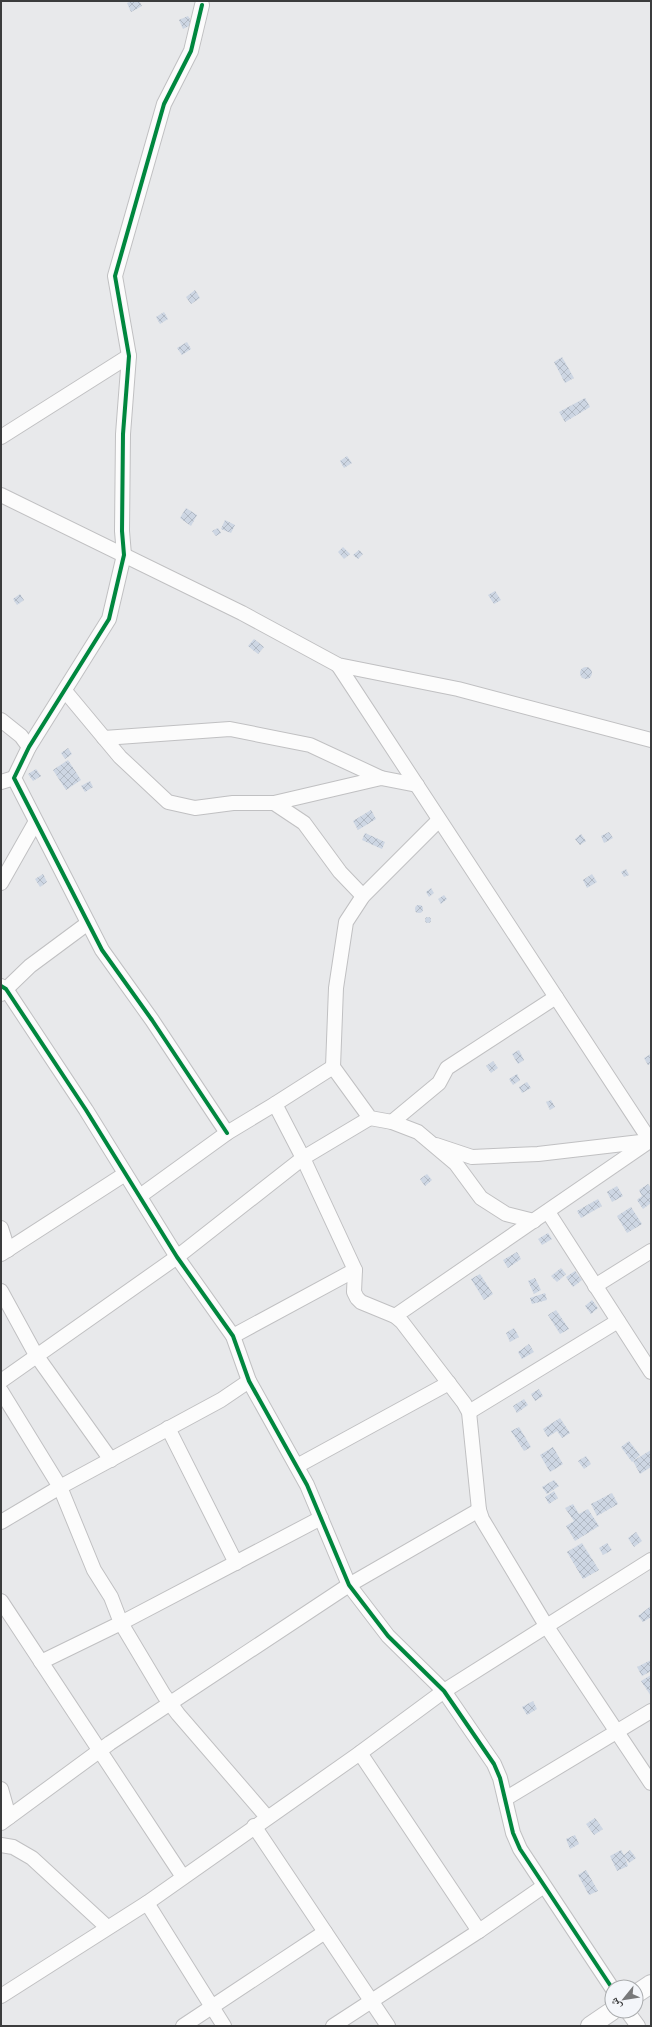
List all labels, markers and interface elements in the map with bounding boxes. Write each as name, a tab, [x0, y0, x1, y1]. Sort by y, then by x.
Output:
north arrow	[604, 1979, 644, 2019]
text: ش	[606, 1995, 625, 2013]

